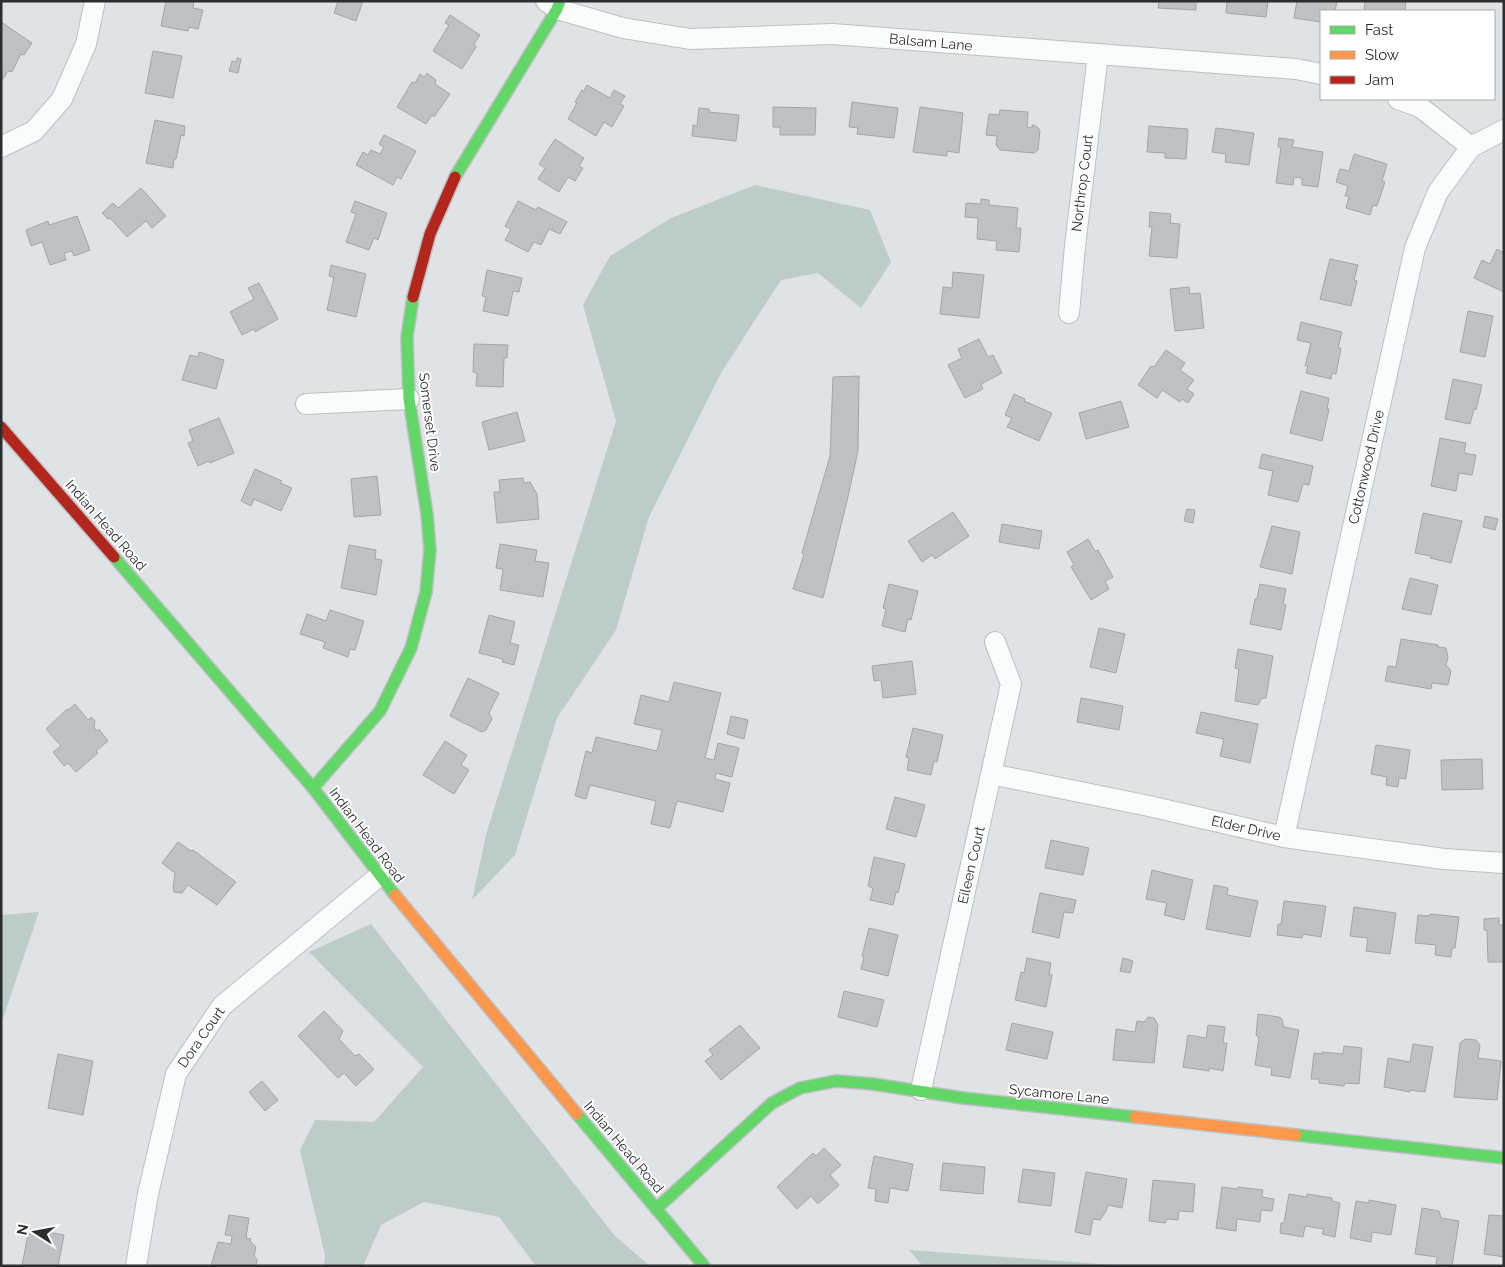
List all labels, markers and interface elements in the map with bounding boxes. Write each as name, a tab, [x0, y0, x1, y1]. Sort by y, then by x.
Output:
legend	[1320, 10, 1495, 100]
text: Fast	[1365, 21, 1393, 39]
street label: Balsam Lane	[889, 30, 973, 54]
text: Slow	[1365, 46, 1399, 64]
text: Jam	[1365, 71, 1394, 89]
street label: Northrop Court	[1068, 133, 1096, 233]
street label: Somerset Drive	[416, 372, 444, 472]
street label: Cottonwood Drive	[1345, 408, 1387, 526]
street label: Indian Head Road	[62, 476, 150, 574]
street label: Indian Head Road	[326, 784, 408, 886]
street label: Elder Drive	[1210, 812, 1282, 844]
street label: Eileen Court	[954, 824, 988, 905]
street label: Dora Court	[174, 1003, 228, 1070]
street label: Sycamore Lane	[1008, 1081, 1110, 1107]
street label: Indian Head Road	[581, 1098, 667, 1196]
north arrow	[10, 1207, 60, 1257]
text: N	[13, 1223, 31, 1236]

